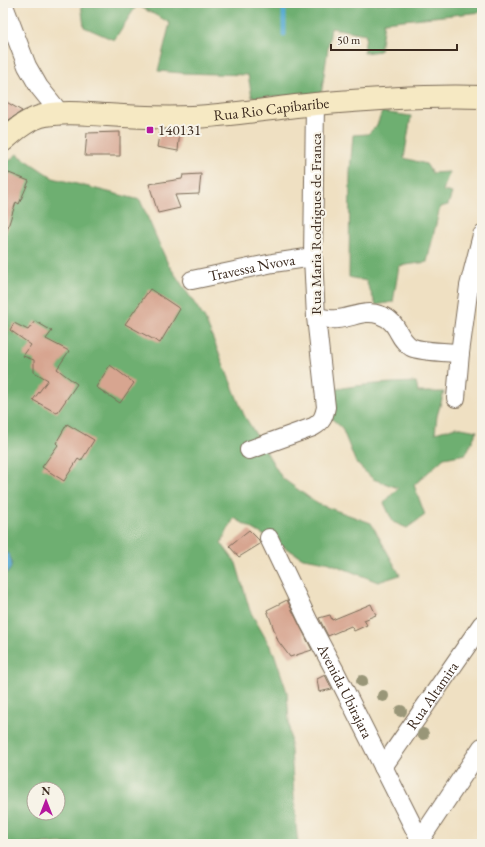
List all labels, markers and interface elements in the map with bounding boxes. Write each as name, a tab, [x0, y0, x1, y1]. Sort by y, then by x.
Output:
scale bar	[331, 26, 457, 52]
text: 50 m	[337, 32, 361, 48]
street label: Rua Rio Capibaribe	[213, 93, 330, 125]
place label: 140131	[158, 120, 201, 139]
marker: 140131	[145, 125, 155, 135]
street label: Rua Maria Rodrigues de Franca	[306, 133, 325, 315]
street label: Travessa Nvova	[207, 250, 296, 285]
street label: Avenida Ubirajara	[313, 640, 377, 741]
street label: Rua Altamira	[402, 657, 462, 733]
north arrow	[26, 781, 66, 821]
text: N	[42, 784, 51, 798]

